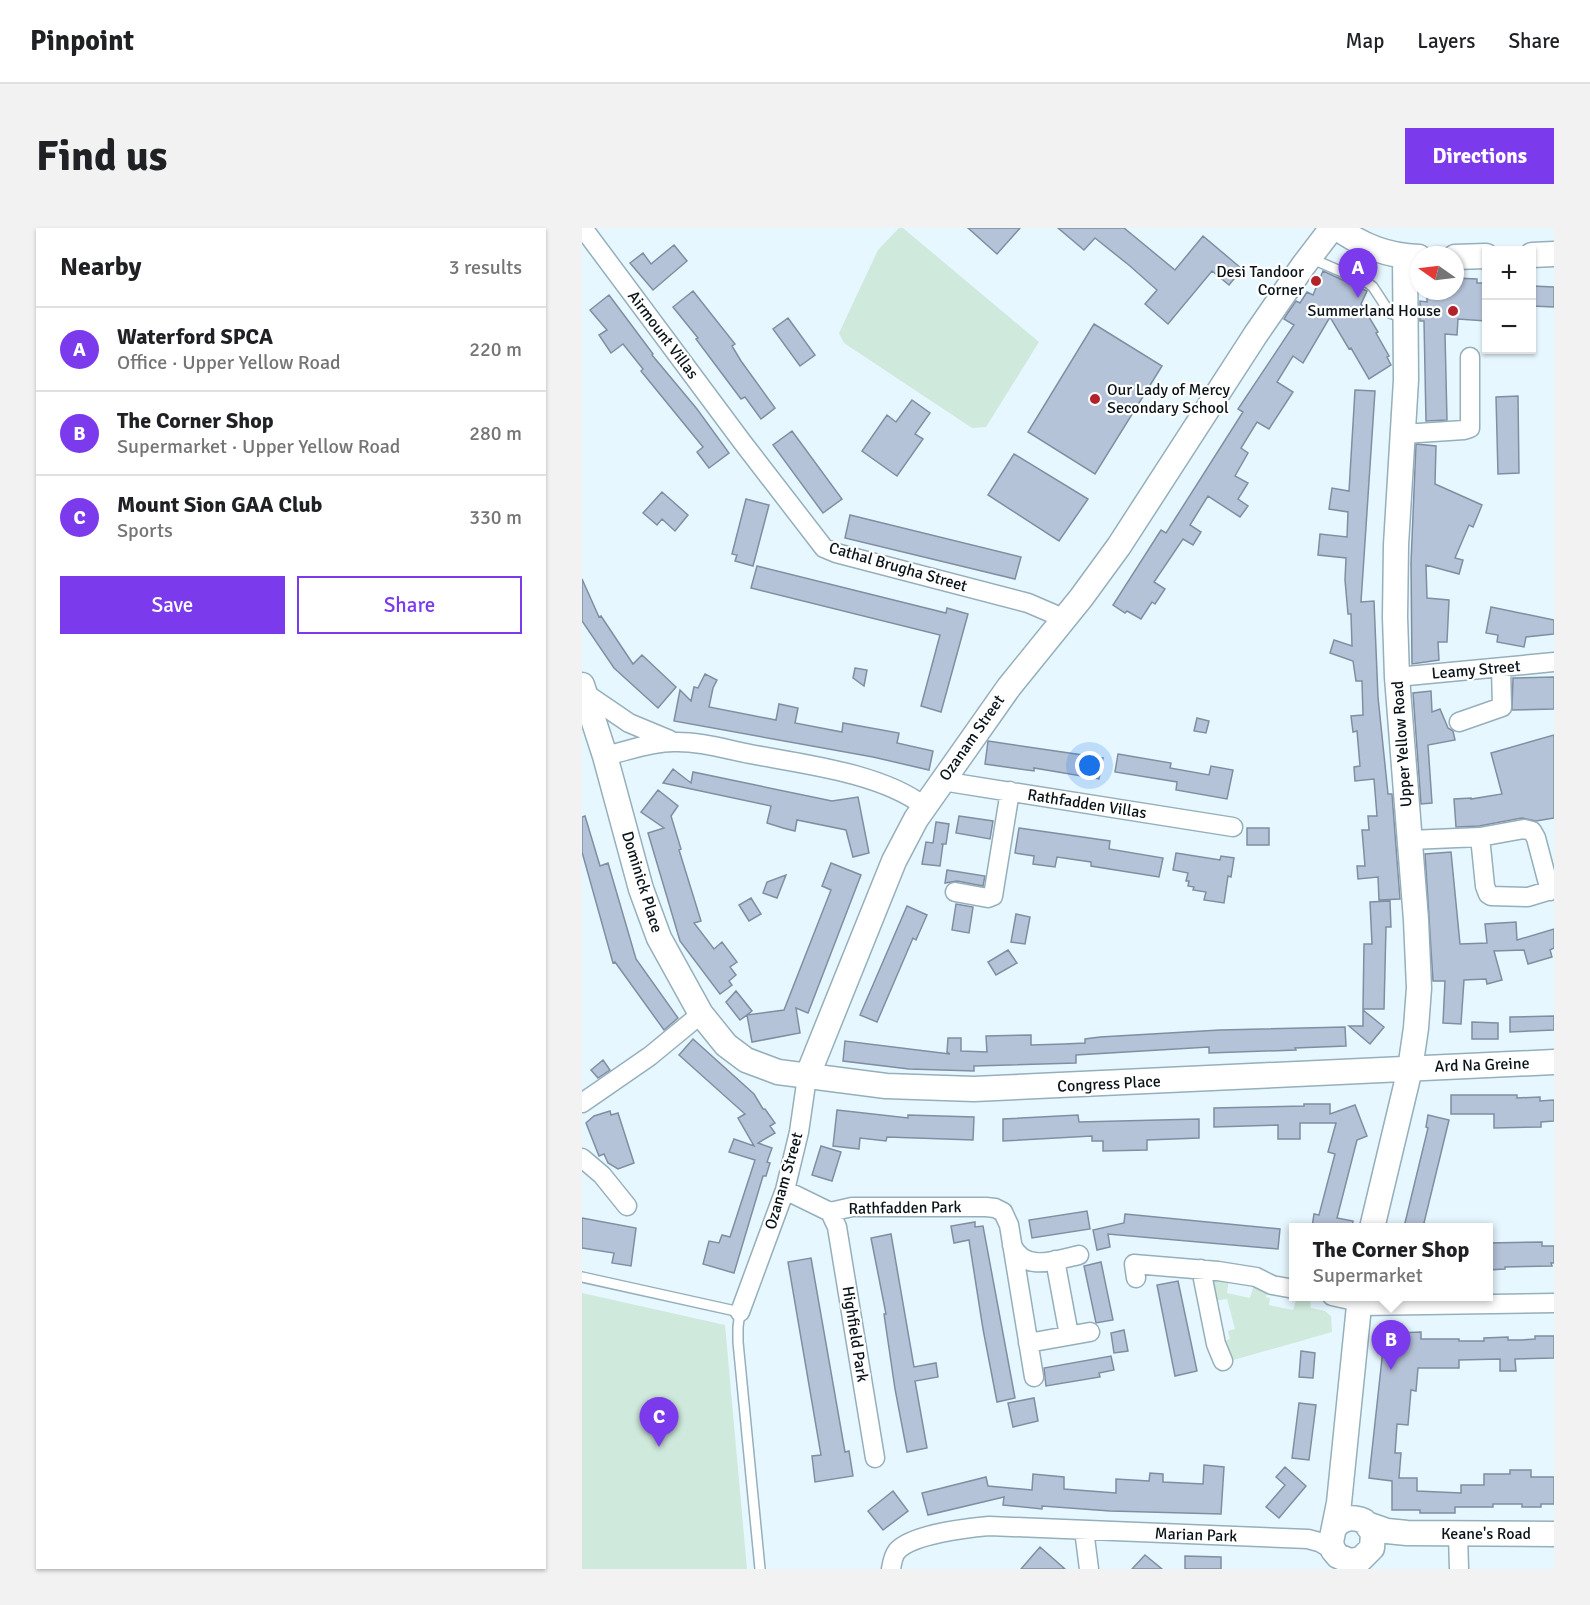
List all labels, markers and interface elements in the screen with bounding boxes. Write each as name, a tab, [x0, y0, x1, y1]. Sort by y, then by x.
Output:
text: Pinpoint	[30, 24, 134, 58]
text: Map	[1346, 28, 1384, 54]
text: Layers	[1417, 28, 1475, 54]
text: Share	[1508, 28, 1560, 54]
button: Directions	[1405, 128, 1554, 184]
text: Find us	[36, 131, 167, 182]
north arrow	[1410, 246, 1464, 300]
map controls	[1482, 246, 1536, 354]
button: +	[1482, 246, 1536, 300]
pin: A	[1338, 248, 1378, 298]
text: Nearby	[60, 251, 141, 283]
text: 3 results	[449, 255, 522, 280]
place label: Desi Tandoor Corner	[1216, 262, 1304, 300]
marker: Desi Tandoor Corner	[1309, 274, 1323, 288]
street label: Airmount Villas	[623, 287, 703, 383]
button: −	[1482, 300, 1536, 354]
place label: Summerland House	[1308, 301, 1441, 321]
marker: Summerland House	[1446, 304, 1460, 318]
text: Waterford SPCA	[117, 323, 273, 350]
text: A	[73, 337, 86, 362]
text: 220 m	[469, 337, 522, 362]
text: Office · Upper Yellow Road	[117, 350, 341, 375]
place label: Our Lady of Mercy Secondary School	[1107, 380, 1231, 418]
marker: Our Lady of Mercy Secondary School	[1088, 392, 1102, 406]
text: The Corner Shop	[117, 407, 273, 434]
text: B	[73, 421, 86, 446]
text: 280 m	[469, 421, 522, 446]
text: Supermarket · Upper Yellow Road	[117, 434, 400, 459]
text: Mount Sion GAA Club	[117, 491, 322, 518]
text: C	[73, 505, 86, 530]
text: 330 m	[469, 505, 522, 530]
text: Sports	[117, 518, 173, 543]
street label: Cathal Brugha Street	[827, 538, 970, 596]
button: Save	[60, 576, 285, 634]
button: Share	[297, 576, 522, 634]
street label: Leamy Street	[1431, 656, 1522, 684]
street label: Upper Yellow Road	[1388, 680, 1416, 808]
street label: Ozanam Street	[935, 691, 1009, 785]
your location	[1075, 751, 1104, 780]
street label: Rathfadden Villas	[1026, 785, 1148, 823]
street label: Dominick Place	[617, 829, 667, 935]
street label: Ard Na Greine	[1434, 1053, 1530, 1077]
street label: Congress Place	[1057, 1071, 1161, 1097]
street label: Ozanam Street	[761, 1130, 808, 1232]
street label: Rathfadden Park	[848, 1197, 962, 1219]
popup	[1289, 1223, 1493, 1301]
text: The Corner Shop	[1313, 1236, 1469, 1263]
text: Supermarket	[1313, 1263, 1423, 1288]
street label: Highfield Park	[838, 1285, 872, 1383]
pin: B	[1372, 1320, 1410, 1370]
pin: C	[640, 1398, 679, 1447]
street label: Marian Park	[1154, 1524, 1238, 1546]
street label: Keane's Road	[1441, 1524, 1531, 1544]

